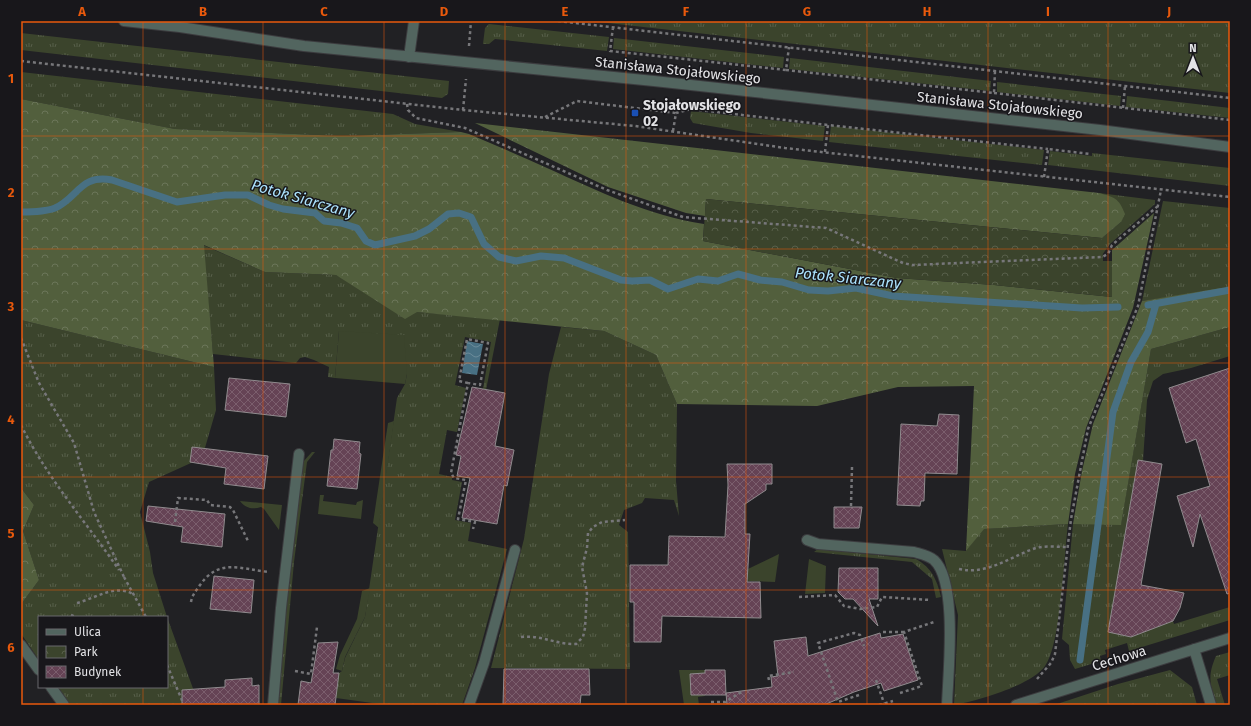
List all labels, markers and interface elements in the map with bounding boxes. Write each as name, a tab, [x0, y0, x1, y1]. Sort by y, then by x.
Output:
text: A	[77, 4, 86, 19]
text: B	[199, 4, 207, 19]
text: C	[320, 4, 328, 19]
text: D	[440, 4, 449, 19]
text: E	[562, 4, 569, 19]
text: F	[683, 4, 690, 19]
text: G	[803, 4, 811, 19]
text: H	[923, 4, 931, 19]
text: I	[1046, 4, 1050, 19]
text: J	[1166, 4, 1171, 19]
north arrow	[1173, 38, 1213, 78]
text: N	[1189, 42, 1197, 55]
street label: Stanisława Stojałowskiego	[594, 53, 762, 88]
text: 1	[8, 71, 14, 86]
street label: Stanisława Stojałowskiego	[916, 88, 1084, 123]
place label: Stojałowskiego 02	[643, 97, 741, 130]
marker: Stojałowskiego 02	[630, 108, 640, 118]
water label: Potok Siarczany	[249, 176, 357, 223]
text: 2	[8, 185, 15, 200]
water label: Potok Siarczany	[794, 263, 903, 293]
text: 3	[7, 299, 15, 314]
text: 4	[7, 412, 15, 427]
text: 5	[8, 526, 15, 541]
legend	[38, 616, 168, 688]
text: Ulica	[74, 625, 101, 639]
text: 6	[7, 640, 15, 655]
street label: Cechowa	[1090, 642, 1148, 675]
text: Park	[74, 645, 98, 659]
text: Budynek	[74, 665, 122, 679]

